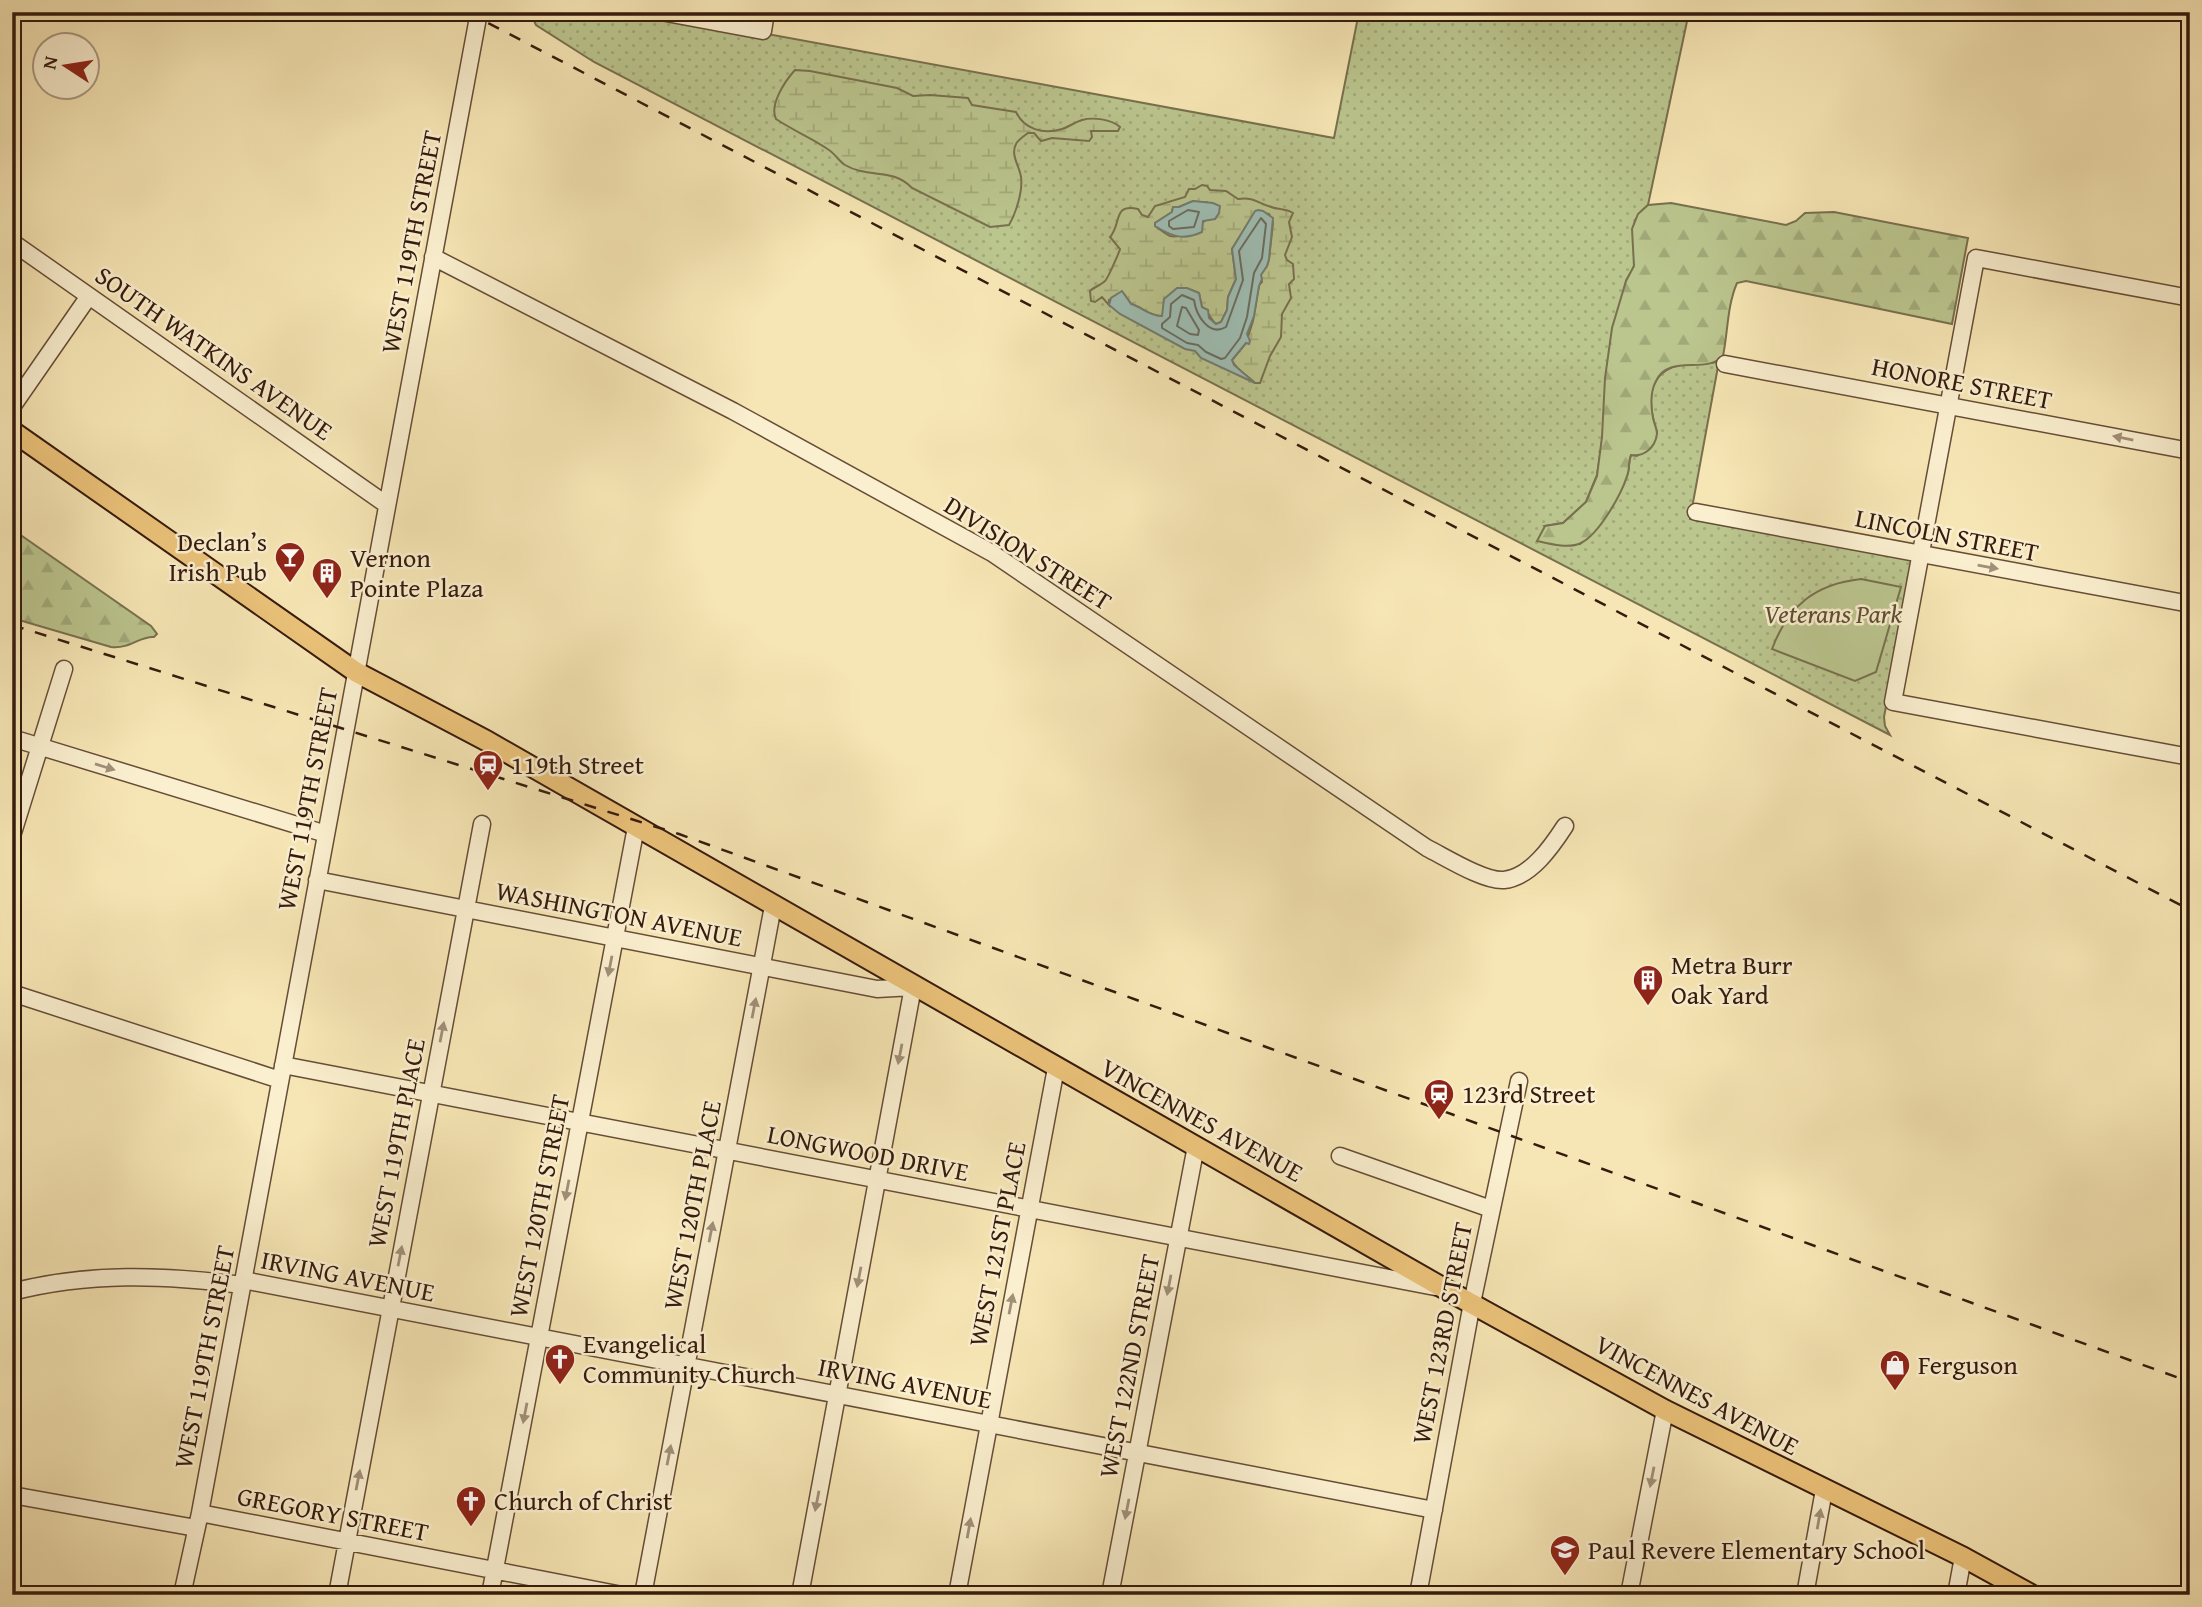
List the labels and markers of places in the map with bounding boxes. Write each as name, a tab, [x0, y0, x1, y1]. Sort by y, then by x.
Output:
place label: Declan’s Irish Pub	[169, 522, 267, 591]
place label: Vernon Pointe Plaza	[350, 538, 484, 607]
bar icon: Declan’s Irish Pub	[273, 540, 307, 584]
building icon: Vernon Pointe Plaza	[310, 556, 344, 600]
place label: 119th Street	[511, 745, 644, 784]
station icon: 119th Street	[471, 748, 505, 792]
place label: Metra Burr Oak Yard	[1671, 945, 1793, 1014]
building icon: Metra Burr Oak Yard	[1631, 963, 1665, 1007]
place label: 123rd Street	[1462, 1074, 1595, 1113]
station icon: 123rd Street	[1422, 1077, 1456, 1121]
place label: Evangelical Community Church	[583, 1324, 796, 1393]
church icon: Evangelical Community Church	[543, 1342, 577, 1386]
place label: Ferguson	[1918, 1345, 2018, 1384]
shop icon: Ferguson	[1878, 1348, 1912, 1392]
place label: Church of Christ	[494, 1481, 672, 1520]
church icon: Church of Christ	[454, 1484, 488, 1528]
place label: Paul Revere Elementary School	[1588, 1530, 1925, 1569]
school or university icon: Paul Revere Elementary School	[1548, 1533, 1582, 1577]

